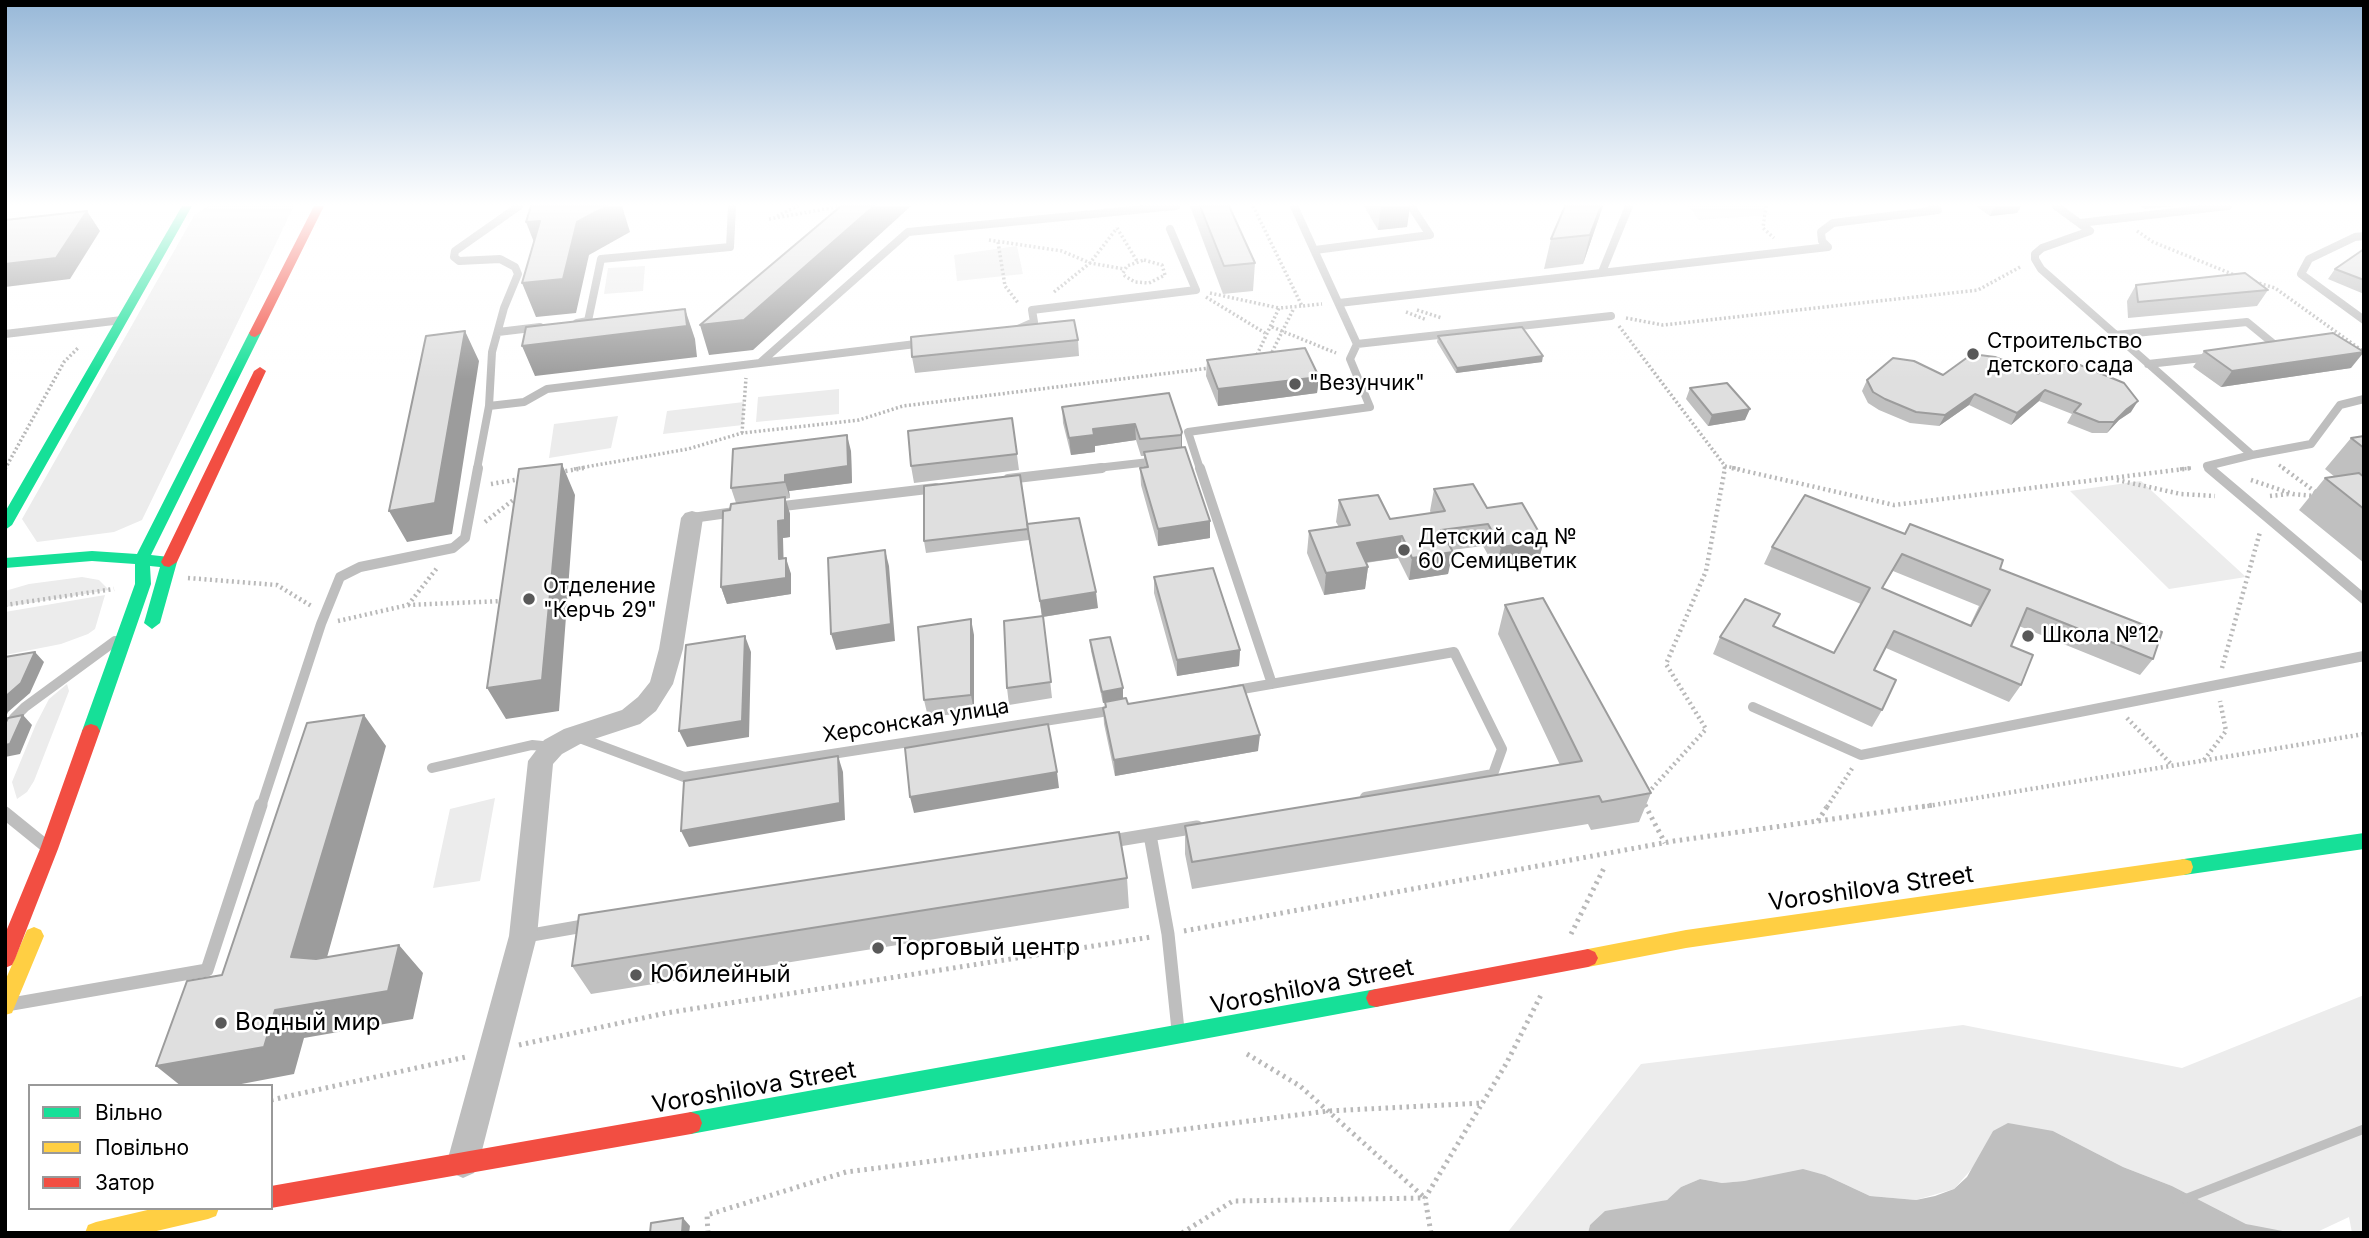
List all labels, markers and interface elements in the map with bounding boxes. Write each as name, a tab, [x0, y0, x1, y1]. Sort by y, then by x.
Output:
place label: Строительство детского сада	[1987, 329, 2142, 379]
marker: Строительство детского сада	[1965, 346, 1981, 362]
place label: "Везунчик"	[1309, 371, 1425, 397]
marker: "Везунчик"	[1287, 376, 1303, 392]
place label: Детский сад № 60 Семицветик	[1418, 525, 1577, 575]
marker: Детский сад № 60 Семицветик	[1396, 542, 1412, 558]
place label: Отделение "Керчь 29"	[543, 574, 657, 624]
marker: Отделение "Керчь 29"	[521, 591, 537, 607]
place label: Школа №12	[2042, 623, 2160, 649]
marker: Школа №12	[2020, 628, 2036, 644]
street label: Херсонская улица	[821, 694, 1011, 748]
street label: Voroshilova Street	[1767, 860, 1975, 918]
place label: Торговый центр	[892, 934, 1080, 962]
marker: Торговый центр	[870, 940, 886, 956]
street label: Voroshilova Street	[1208, 953, 1416, 1021]
place label: Юбилейный	[650, 961, 791, 989]
marker: Юбилейный	[628, 967, 644, 983]
place label: Водный мир	[235, 1009, 380, 1037]
marker: Водный мир	[213, 1015, 229, 1031]
street label: Voroshilova Street	[650, 1056, 858, 1120]
legend	[28, 1084, 273, 1210]
text: Вільно	[95, 1100, 163, 1125]
text: Повільно	[95, 1135, 189, 1160]
text: Затор	[95, 1170, 155, 1195]

